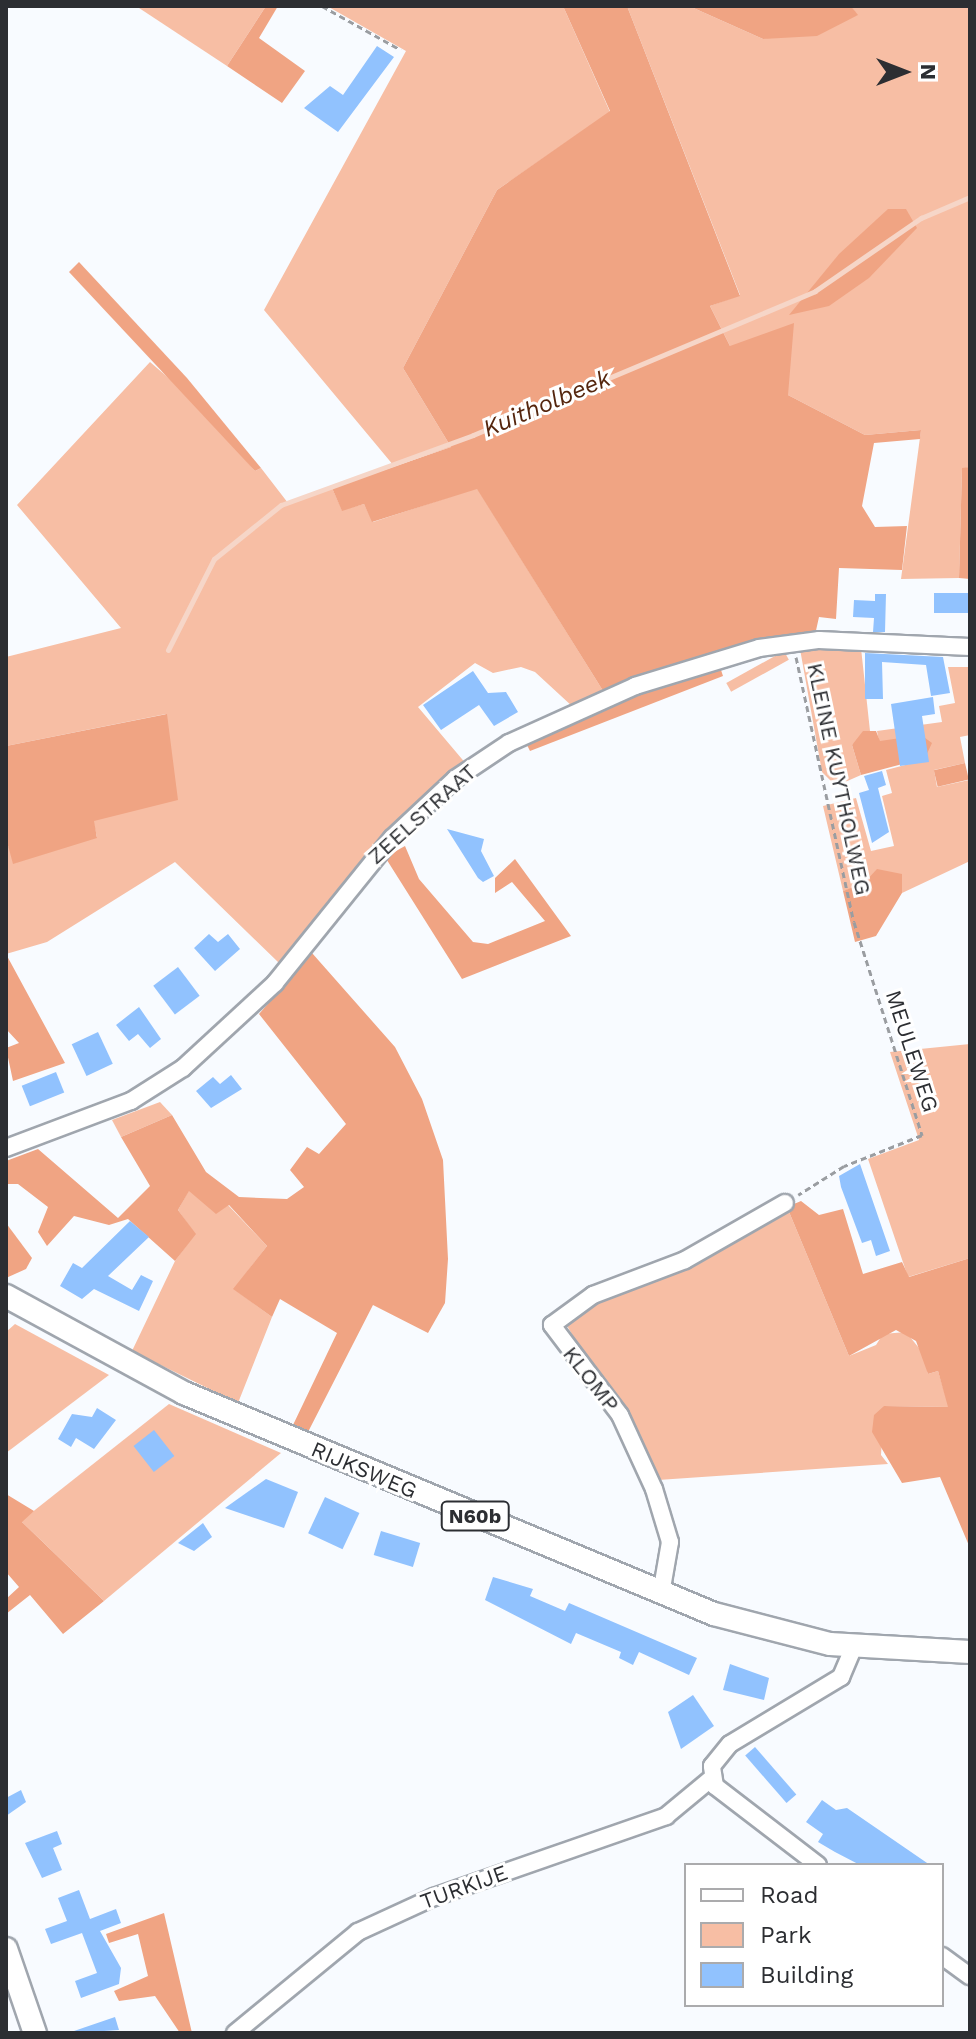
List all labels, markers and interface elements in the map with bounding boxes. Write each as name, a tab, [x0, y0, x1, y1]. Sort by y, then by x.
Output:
north arrow	[864, 32, 944, 112]
text: N	[916, 64, 941, 80]
water label: Kuitholbeek	[479, 364, 615, 444]
street label: KLEINE KUYTHOLWEG	[801, 660, 877, 898]
street label: ZEELSTRAAT	[362, 758, 482, 870]
street label: MEULEWEG	[880, 987, 944, 1115]
street label: KLOMP	[557, 1341, 625, 1417]
street label: RIJKSWEG	[307, 1436, 421, 1504]
road number: N60b	[439, 1500, 511, 1532]
street label: TURKIJE	[417, 1859, 511, 1915]
legend	[684, 1863, 944, 2007]
text: Road	[760, 1881, 819, 1909]
text: Park	[760, 1921, 812, 1949]
text: Building	[760, 1961, 853, 1989]

